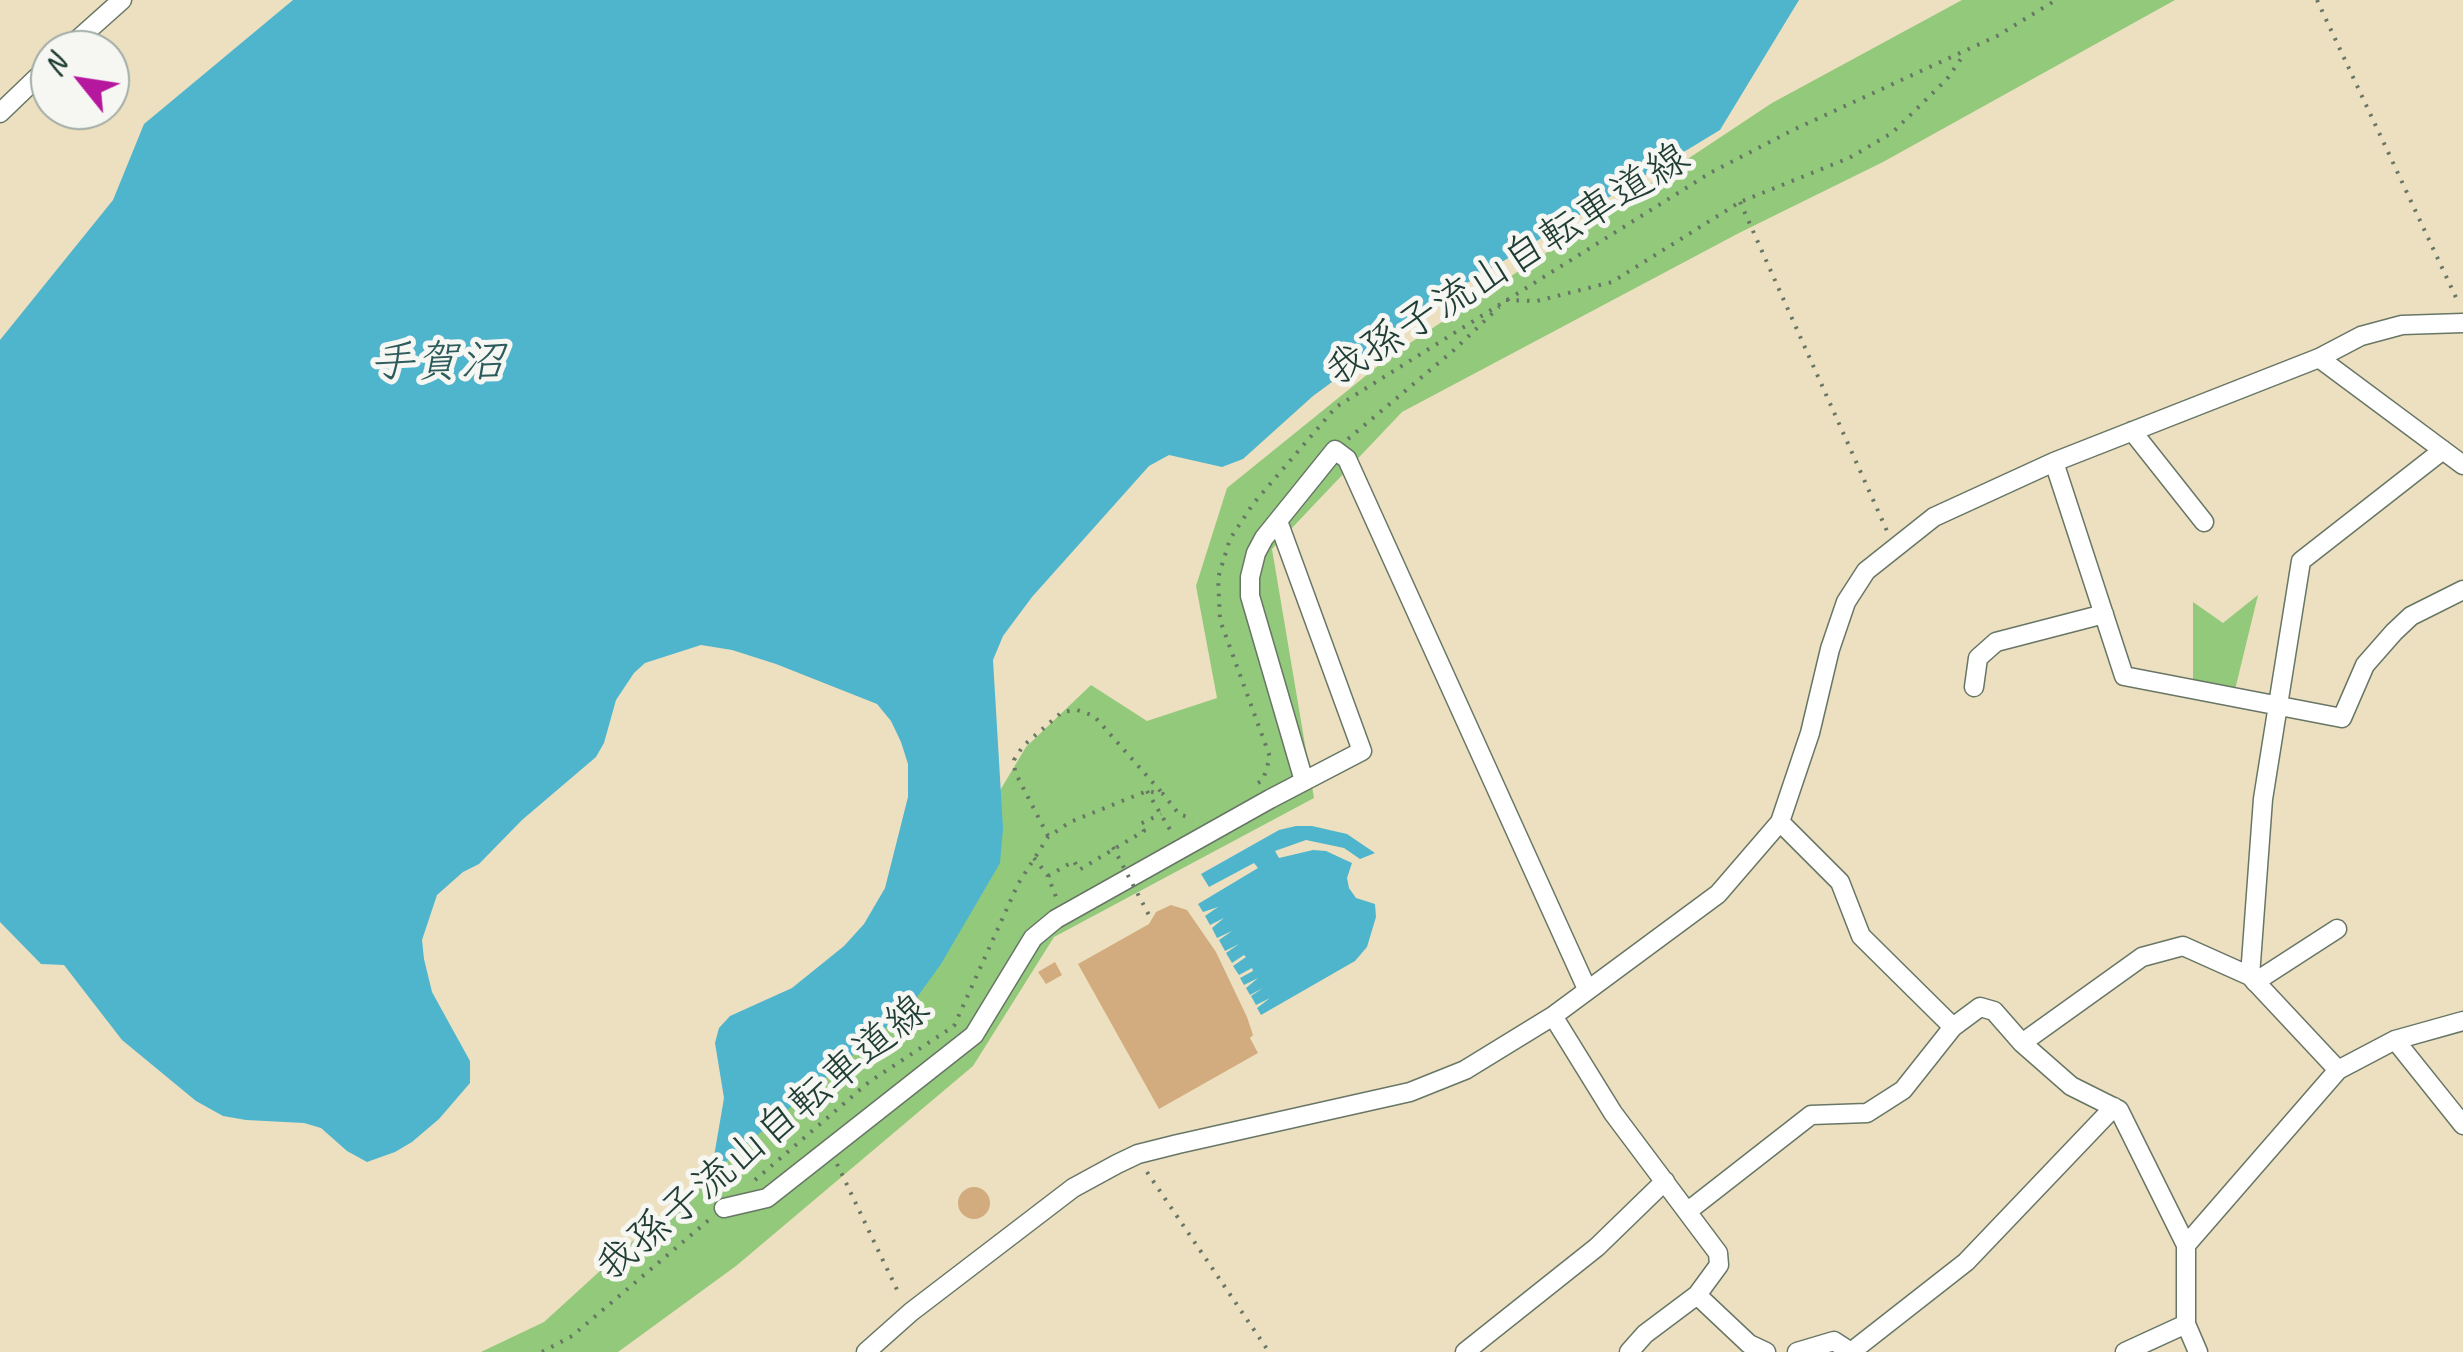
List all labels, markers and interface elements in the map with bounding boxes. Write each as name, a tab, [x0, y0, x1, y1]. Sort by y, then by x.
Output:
north arrow	[30, 30, 130, 130]
text: N	[36, 49, 75, 82]
street label: 我孫子流山自転車道線	[1317, 133, 1699, 399]
water label: 手賀沼	[370, 337, 504, 391]
street label: 我孫子流山自転車道線	[586, 985, 940, 1293]

